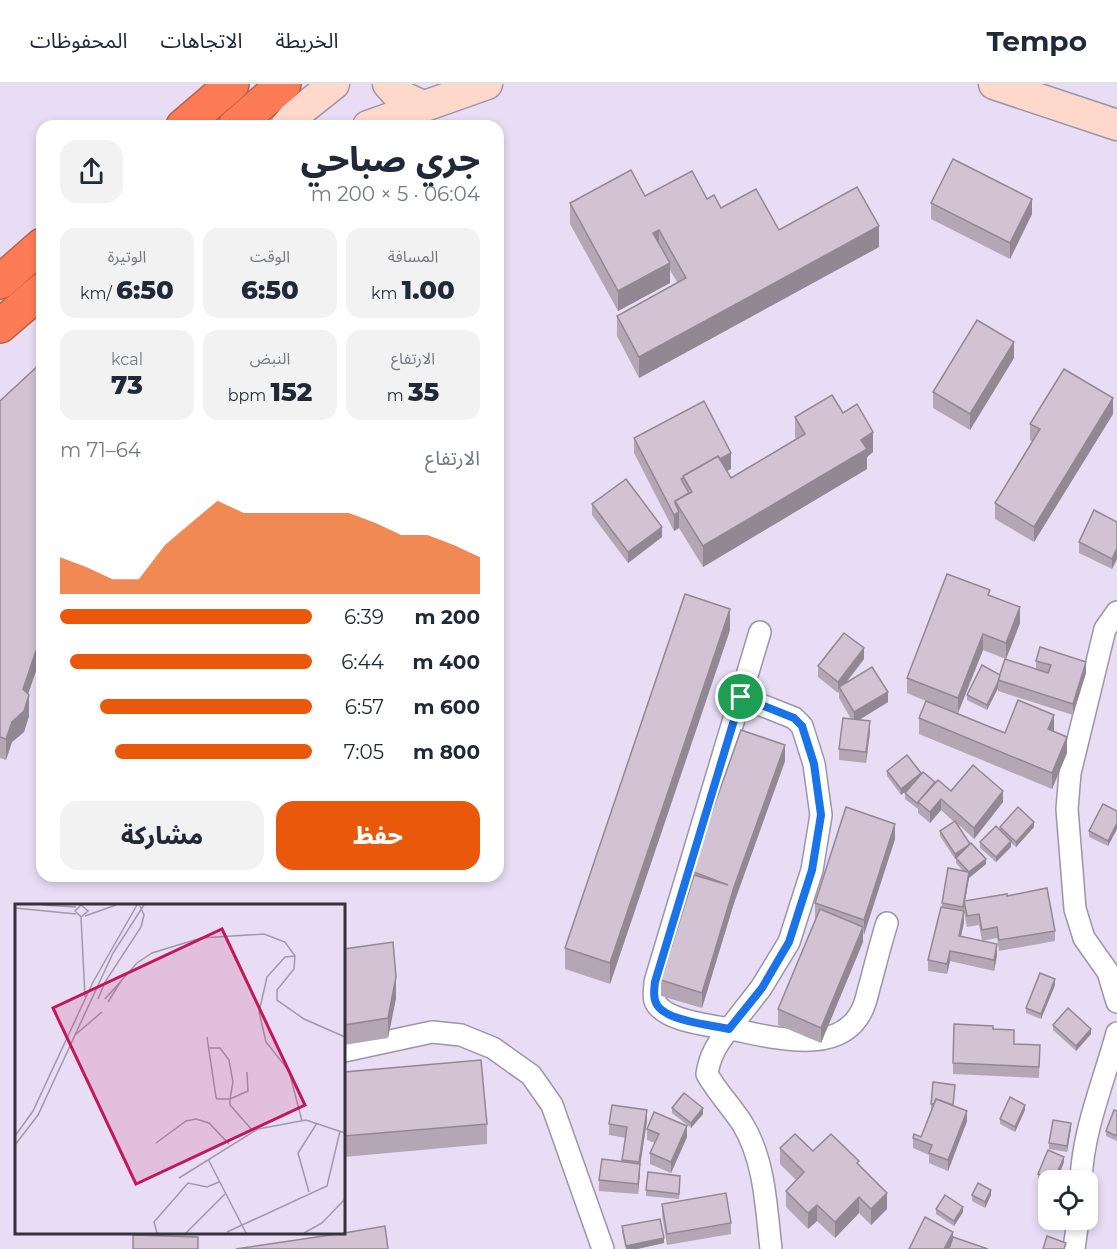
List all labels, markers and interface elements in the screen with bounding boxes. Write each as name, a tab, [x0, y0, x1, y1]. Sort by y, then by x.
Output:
text: Tempo	[987, 24, 1087, 58]
text: المحفوظات	[30, 28, 127, 53]
text: الاتجاهات	[160, 28, 242, 53]
text: الخريطة	[275, 28, 338, 53]
text: جري صباحي	[301, 139, 480, 179]
button: share	[60, 140, 123, 203]
text: 06:04 · 5 × 200 m	[311, 182, 480, 206]
text: الوتيرة	[108, 247, 146, 266]
text: الوقت	[250, 247, 290, 266]
text: المسافة	[388, 247, 438, 266]
text: 6:50	[116, 274, 174, 306]
text: 6:50	[241, 274, 299, 306]
text: 1.00	[402, 274, 455, 306]
text: /km	[80, 284, 116, 303]
text: km	[371, 284, 402, 303]
text: النبض	[250, 349, 290, 368]
text: الارتفاع	[391, 349, 435, 368]
text: kcal	[111, 350, 143, 369]
text: 73	[111, 369, 143, 401]
text: 152	[271, 376, 312, 408]
text: 35	[408, 376, 439, 408]
text: bpm	[228, 386, 271, 405]
text: m	[387, 386, 408, 405]
text: 64–71 m	[60, 438, 141, 462]
text: الارتفاع	[425, 446, 480, 470]
text: 6:39	[344, 605, 384, 629]
text: 200 m	[414, 605, 480, 629]
text: 6:44	[341, 650, 384, 674]
text: 400 m	[412, 650, 480, 674]
pin	[715, 671, 766, 722]
icon: arrive	[724, 680, 757, 713]
text: 6:57	[345, 695, 384, 719]
text: 600 m	[413, 695, 480, 719]
text: 7:05	[344, 740, 384, 764]
text: 800 m	[413, 740, 480, 764]
button: مشاركة	[60, 801, 264, 870]
button: حفظ	[276, 801, 480, 870]
inset map	[15, 904, 345, 1234]
map controls	[1038, 1170, 1098, 1230]
button: locate	[1038, 1170, 1098, 1230]

